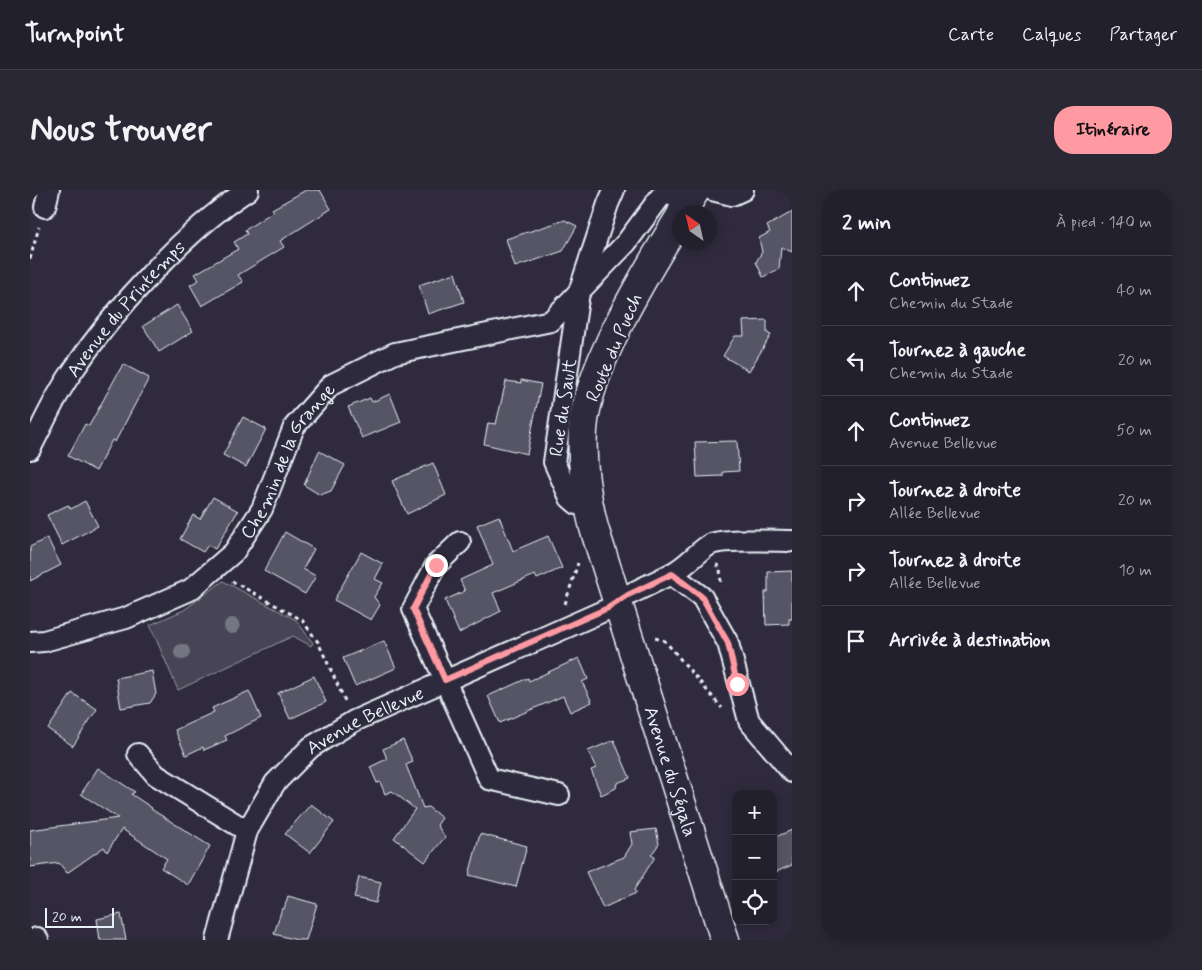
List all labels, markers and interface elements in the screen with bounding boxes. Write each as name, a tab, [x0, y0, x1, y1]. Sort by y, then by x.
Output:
text: Turnpoint	[25, 19, 125, 50]
text: Carte	[948, 23, 994, 47]
text: Calques	[1022, 23, 1081, 47]
text: Partager	[1109, 23, 1177, 47]
button: Itinéraire	[1054, 106, 1172, 154]
text: Nous trouver	[30, 107, 212, 153]
north arrow	[672, 205, 717, 250]
text: 2 min	[842, 209, 891, 237]
text: À pied · 140 m	[1056, 212, 1152, 233]
street label: Avenue du Printemps	[61, 235, 191, 382]
text: Continuez	[889, 268, 970, 293]
icon: ahead	[842, 277, 870, 305]
text: 40 m	[1116, 280, 1152, 301]
street label: Route du Puech	[580, 289, 648, 406]
text: Chemin du Stade	[889, 293, 1013, 314]
text: Tournez à gauche	[889, 338, 1026, 363]
icon: left	[842, 347, 870, 375]
text: 20 m	[1118, 350, 1152, 371]
street label: Rue du Sault	[544, 357, 583, 458]
text: Chemin du Stade	[889, 363, 1013, 384]
street label: Chemin de la Grange	[235, 378, 341, 544]
text: Continuez	[889, 408, 970, 433]
icon: ahead	[842, 417, 870, 445]
text: 50 m	[1116, 420, 1152, 441]
text: Avenue Bellevue	[889, 433, 997, 454]
text: Tournez à droite	[889, 478, 1021, 503]
icon: right	[842, 487, 870, 515]
text: 20 m	[1118, 490, 1152, 511]
text: Allée Bellevue	[889, 503, 980, 524]
text: Tournez à droite	[889, 548, 1021, 573]
route end	[425, 554, 448, 577]
icon: right	[842, 557, 870, 585]
text: 10 m	[1119, 560, 1152, 581]
text: Allée Bellevue	[889, 573, 980, 594]
icon: arrive	[842, 627, 870, 655]
text: Arrivée à destination	[889, 628, 1050, 653]
route start	[726, 673, 749, 696]
street label: Avenue Bellevue	[302, 681, 428, 761]
street label: Avenue du Ségala	[637, 703, 702, 840]
map controls	[732, 790, 777, 925]
button: +	[732, 790, 777, 835]
button: −	[732, 835, 777, 880]
button: locate	[732, 880, 777, 925]
scale bar	[45, 905, 114, 928]
text: 20 m	[52, 908, 82, 926]

